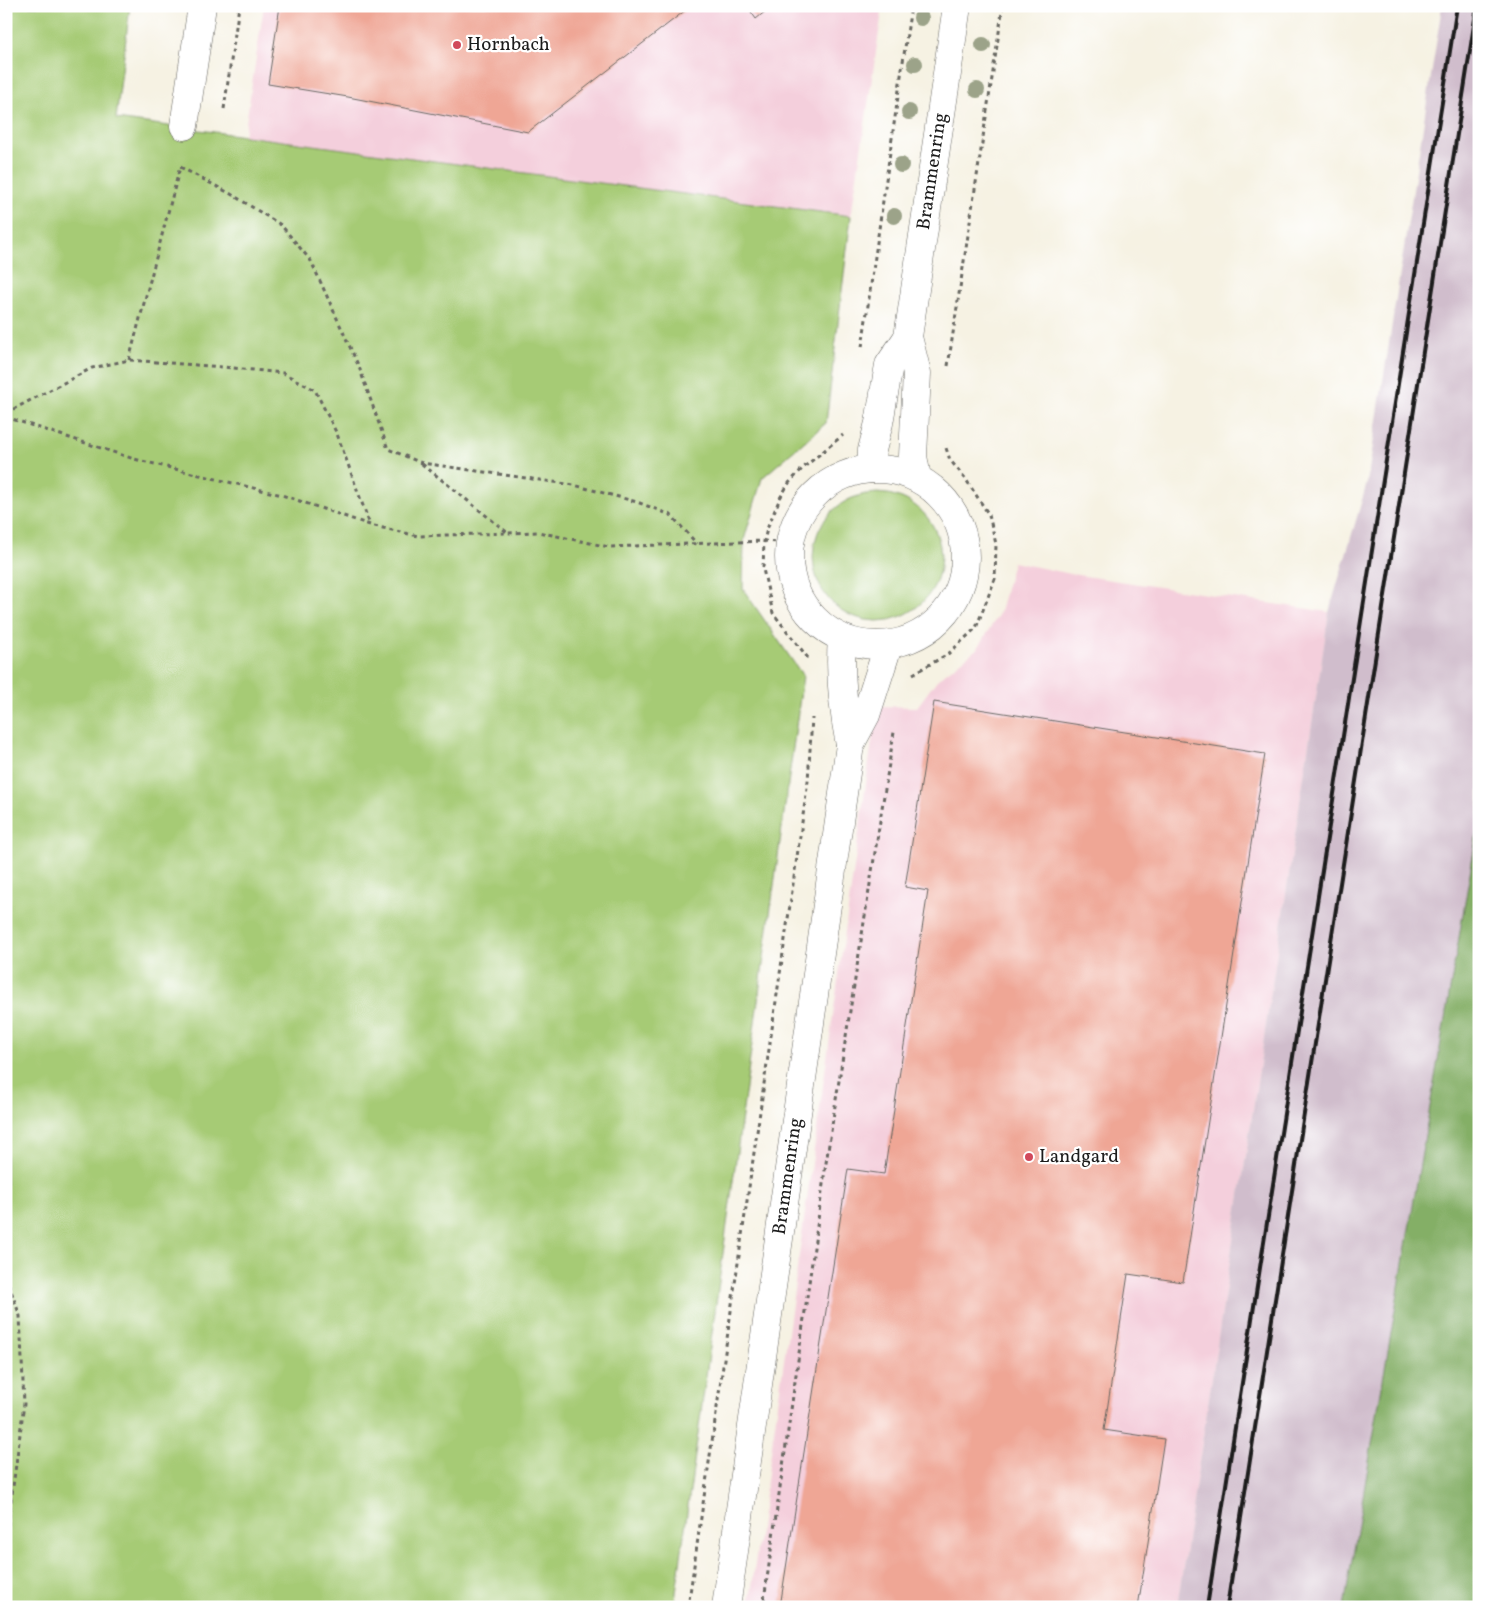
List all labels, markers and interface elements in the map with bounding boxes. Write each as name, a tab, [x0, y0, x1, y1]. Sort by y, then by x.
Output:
place label: Hornbach	[467, 32, 550, 58]
marker: Hornbach	[451, 39, 463, 51]
street label: Brammenring	[911, 111, 954, 232]
street label: Brammenring	[767, 1116, 809, 1237]
place label: Landgard	[1039, 1144, 1119, 1170]
marker: Landgard	[1023, 1151, 1035, 1163]

